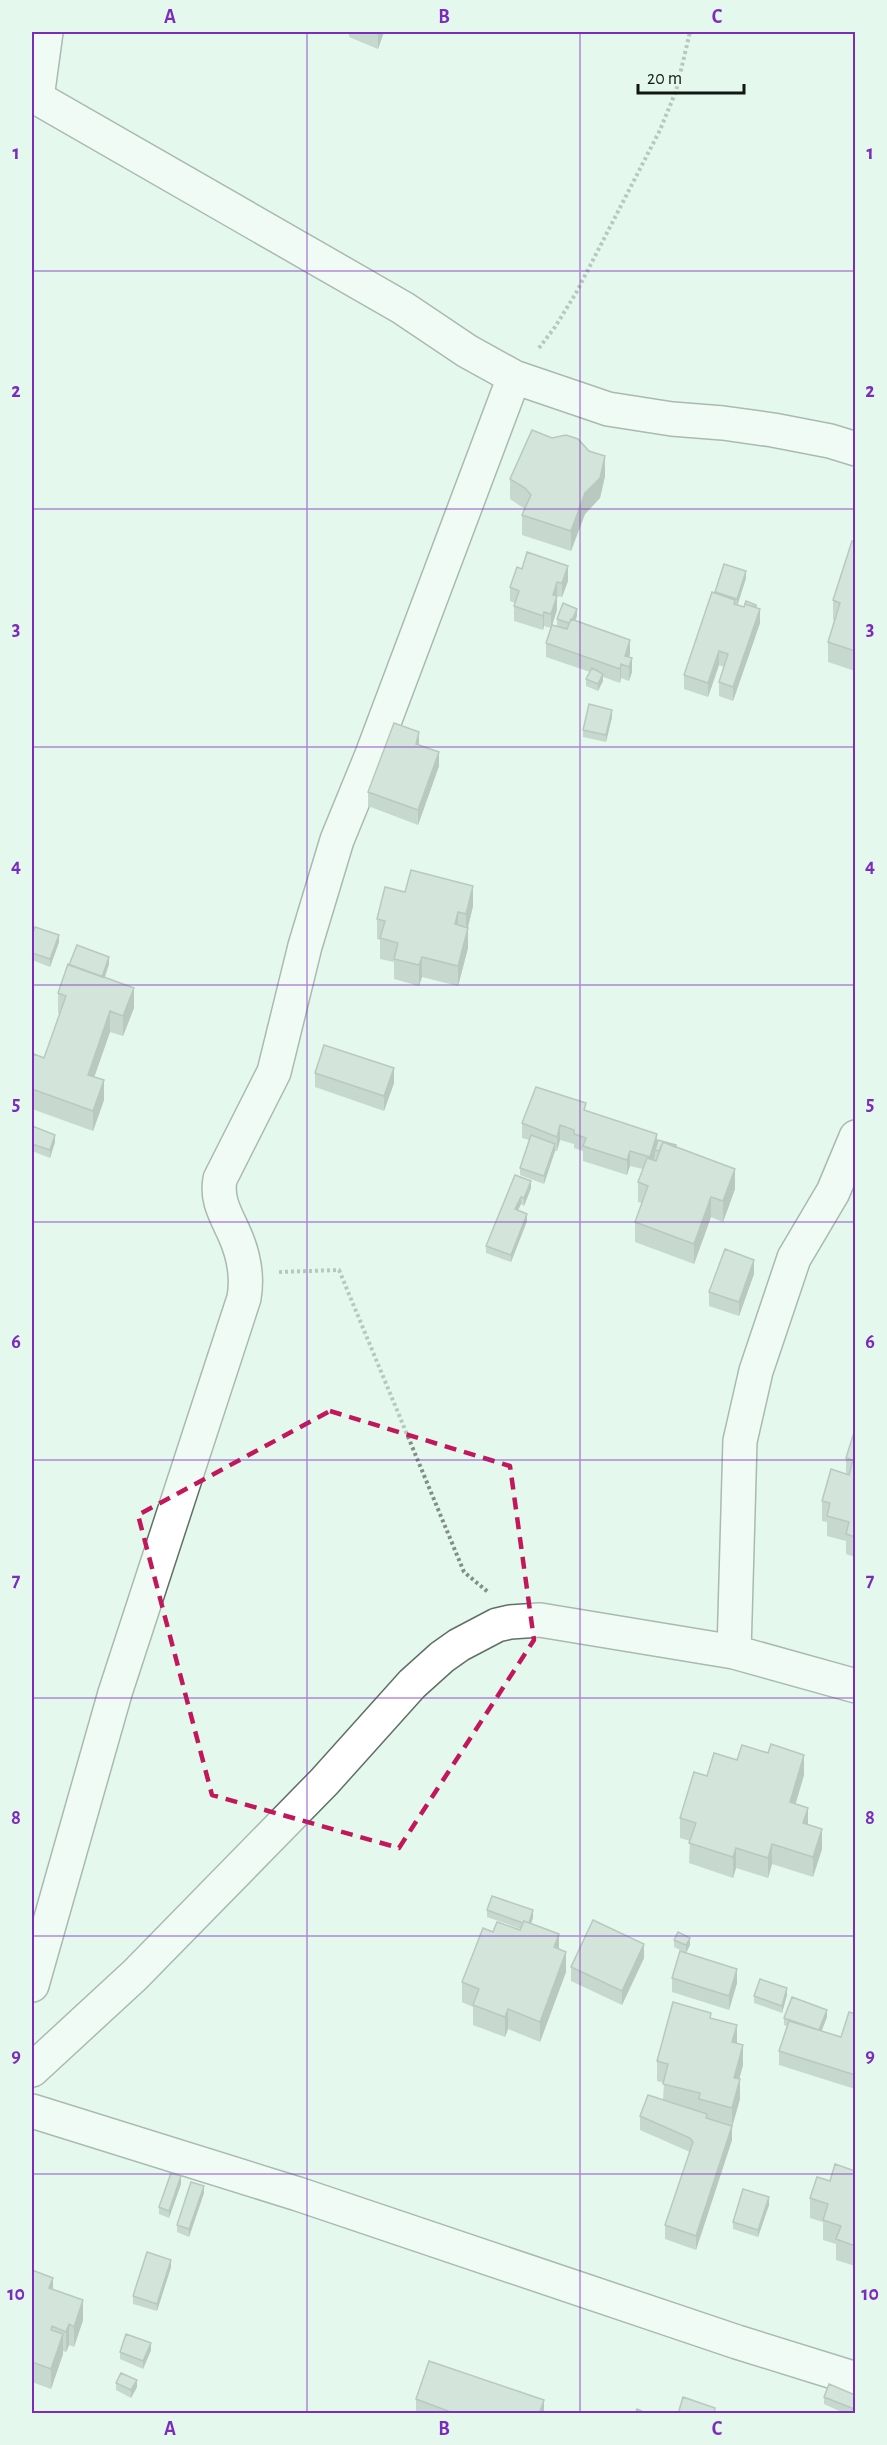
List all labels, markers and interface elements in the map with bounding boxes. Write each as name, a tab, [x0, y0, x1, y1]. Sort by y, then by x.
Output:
text: A	[164, 7, 176, 27]
text: B	[438, 7, 450, 27]
text: C	[712, 7, 723, 27]
scale bar	[638, 57, 744, 95]
text: 20 m	[647, 70, 682, 88]
text: 1	[12, 143, 20, 163]
text: 1	[866, 143, 874, 163]
text: 2	[11, 381, 21, 401]
text: 2	[865, 381, 875, 401]
text: 3	[12, 619, 20, 639]
text: 3	[866, 619, 874, 639]
text: 4	[11, 856, 21, 876]
text: 4	[865, 856, 875, 876]
text: 5	[12, 1094, 20, 1114]
text: 5	[866, 1094, 874, 1114]
text: 6	[11, 1332, 21, 1352]
text: 6	[865, 1332, 875, 1352]
text: 7	[12, 1570, 21, 1590]
text: 7	[866, 1570, 875, 1590]
text: 8	[11, 1808, 21, 1828]
text: 8	[865, 1808, 875, 1828]
text: 9	[11, 2046, 21, 2066]
text: 9	[865, 2046, 875, 2066]
text: 10	[7, 2284, 25, 2304]
text: 10	[861, 2284, 879, 2304]
text: A	[164, 2419, 176, 2439]
text: B	[438, 2419, 450, 2439]
text: C	[712, 2419, 723, 2439]

